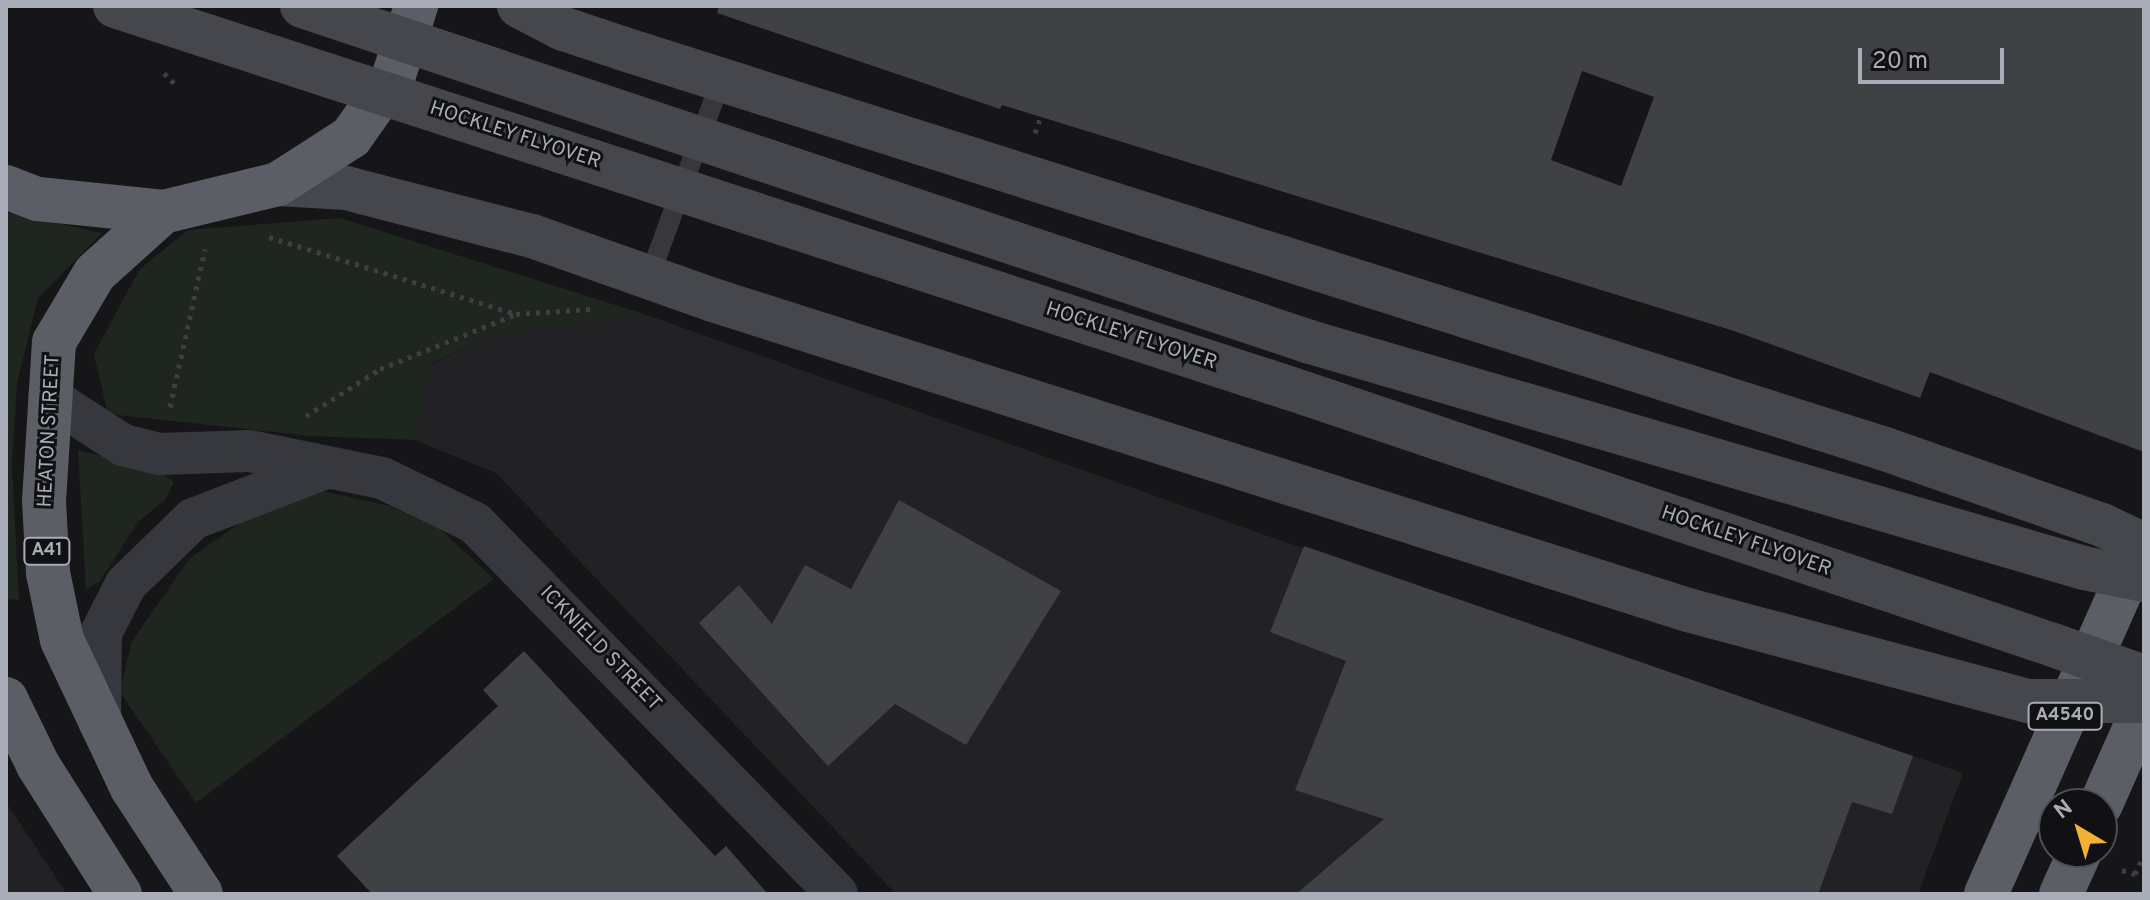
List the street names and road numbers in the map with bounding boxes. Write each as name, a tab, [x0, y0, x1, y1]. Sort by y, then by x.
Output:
street label: HOCKLEY FLYOVER	[426, 97, 604, 175]
street label: HOCKLEY FLYOVER	[1042, 298, 1220, 376]
street label: HEATON STREET	[34, 354, 66, 508]
street label: HOCKLEY FLYOVER	[1657, 501, 1835, 583]
road number: A41	[23, 537, 71, 565]
street label: ICKNIELD STREET	[534, 581, 666, 717]
road number: A4540	[2027, 702, 2103, 730]

